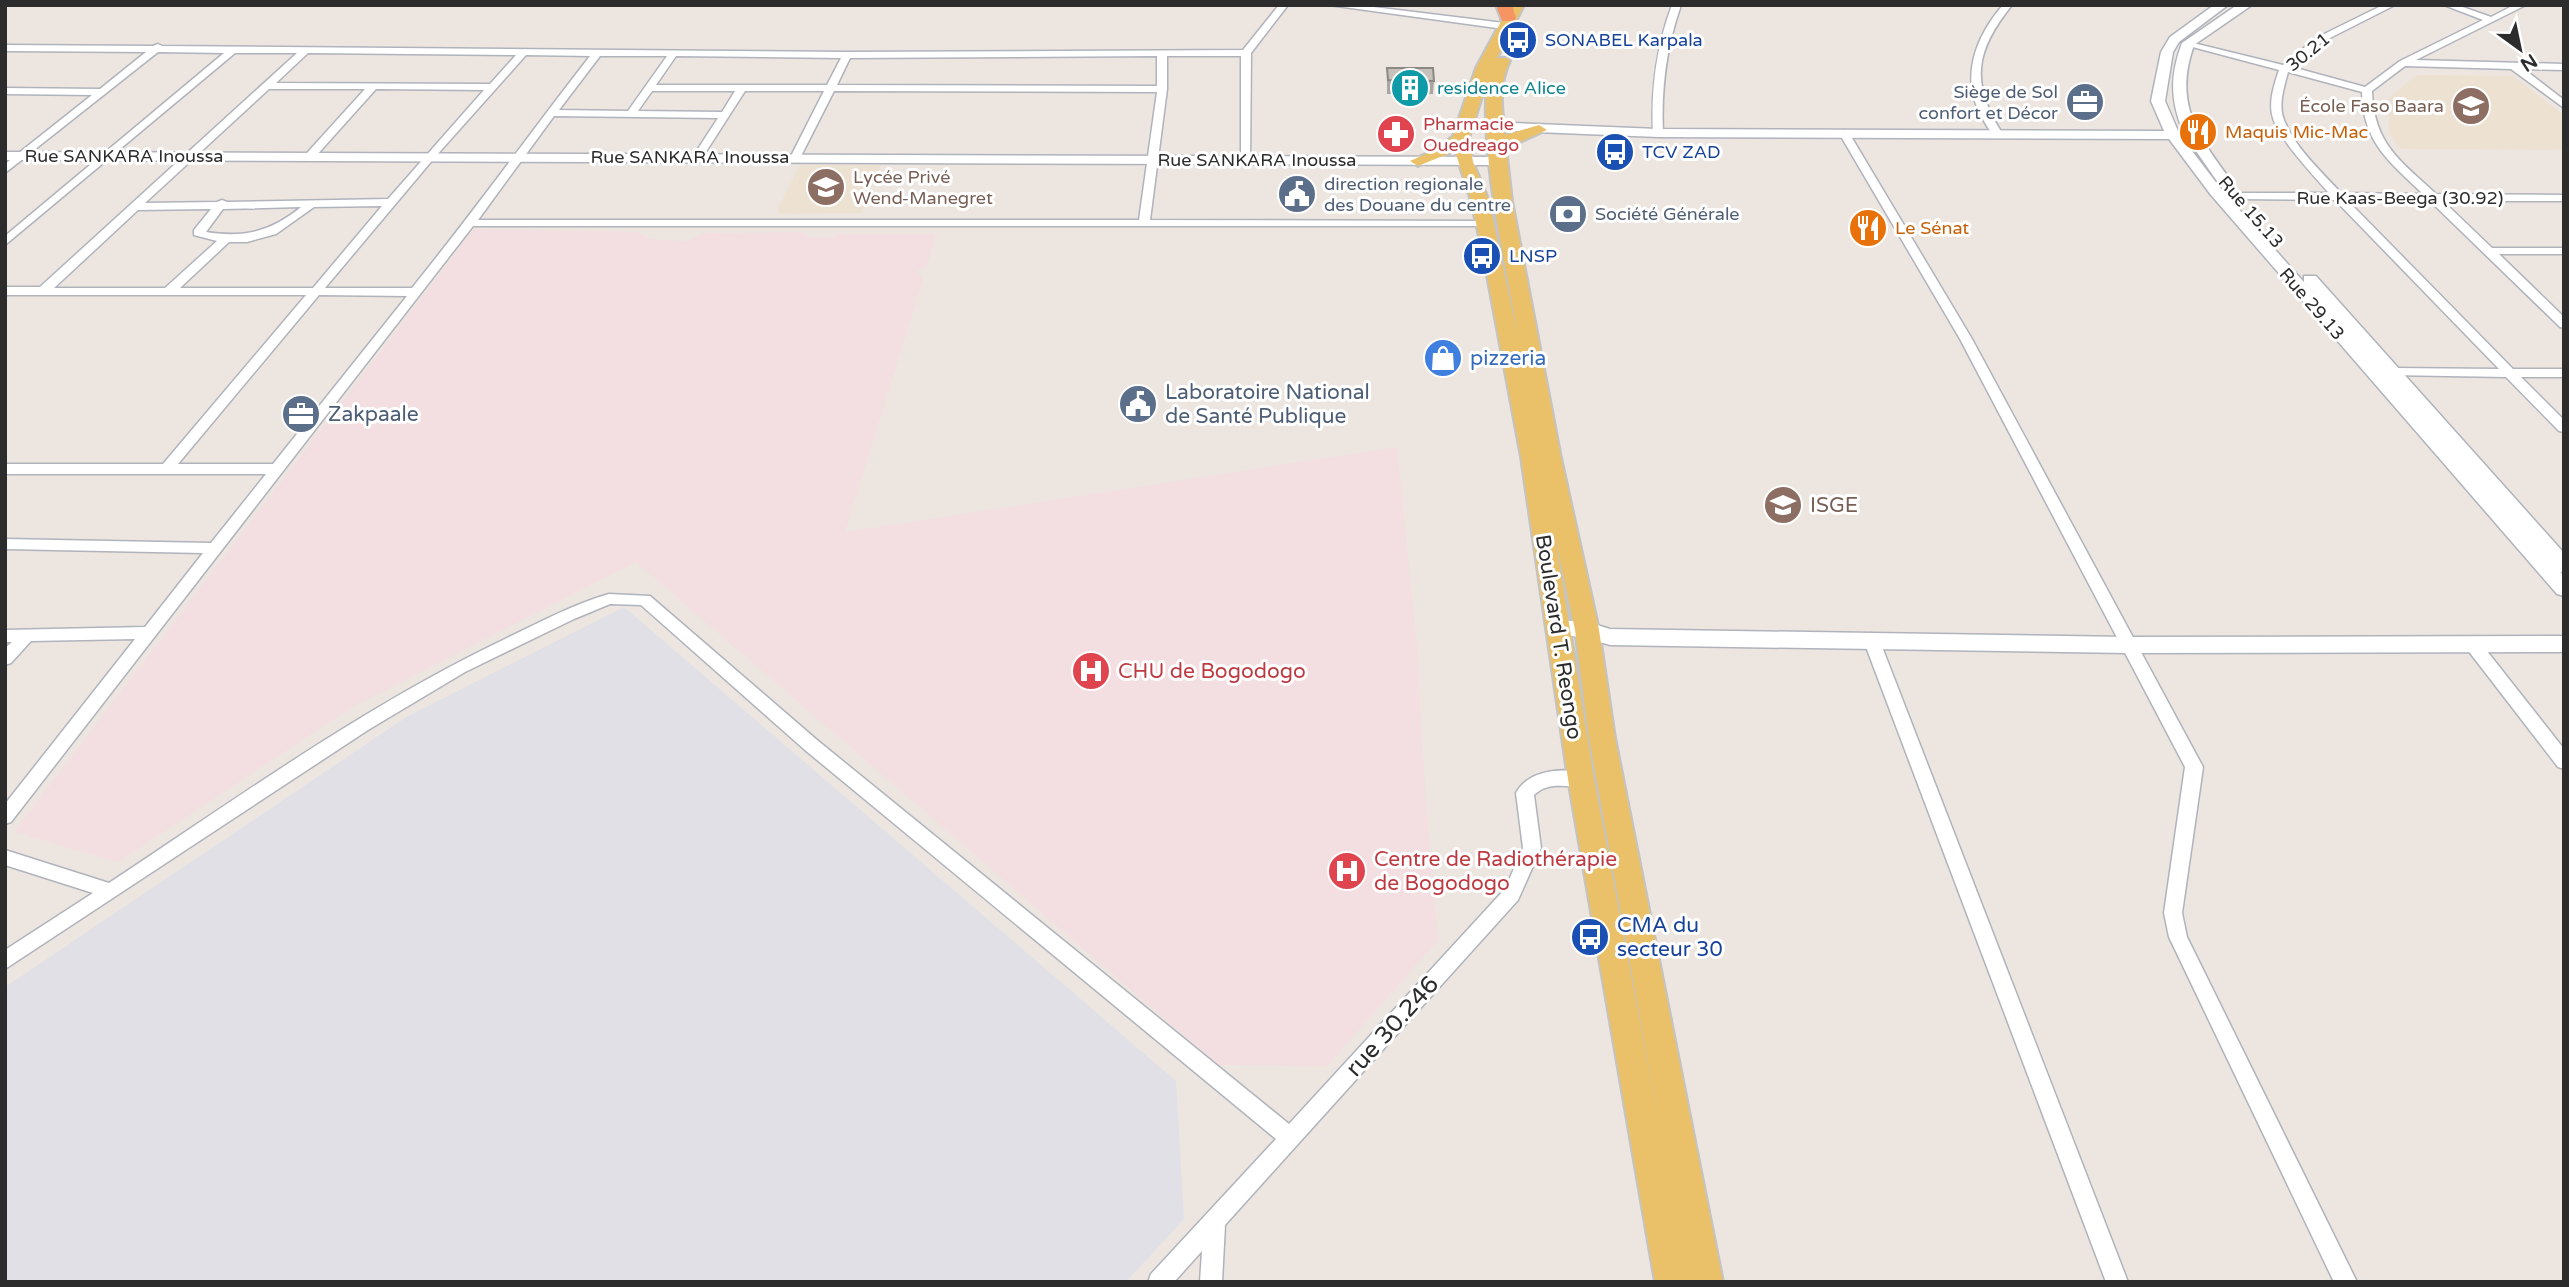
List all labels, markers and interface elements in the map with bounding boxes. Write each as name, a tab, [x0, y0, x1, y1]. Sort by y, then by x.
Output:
north arrow	[2485, 14, 2555, 84]
bus stop icon: SONABEL Karpala	[1497, 19, 1539, 61]
street label: 30.21	[2282, 28, 2334, 76]
place label: SONABEL Karpala	[1545, 29, 1703, 51]
text: N	[2516, 49, 2541, 76]
building icon: residence Alice	[1389, 67, 1431, 109]
place label: residence Alice	[1437, 77, 1566, 99]
place label: Siège de Sol confort et Décor	[1919, 81, 2058, 124]
office icon: Siège de Sol confort et Décor	[2064, 81, 2106, 123]
school or university icon: École Faso Baara	[2450, 85, 2492, 127]
place label: École Faso Baara	[2299, 95, 2444, 117]
restaurant icon: Maquis Mic-Mac	[2177, 111, 2219, 153]
pharmacy icon: Pharmacie Ouedreago	[1375, 113, 1417, 155]
place label: Pharmacie Ouedreago	[1423, 113, 1519, 156]
place label: Maquis Mic-Mac	[2225, 121, 2368, 143]
bus stop icon: TCV ZAD	[1594, 131, 1636, 173]
place label: TCV ZAD	[1642, 141, 1721, 163]
street label: Rue SANKARA Inoussa	[25, 145, 223, 167]
street label: Rue SANKARA Inoussa	[591, 146, 789, 168]
street label: Rue SANKARA Inoussa	[1158, 149, 1356, 171]
school or university icon: Lycée Privé Wend-Manegret	[805, 166, 847, 208]
place label: Lycée Privé Wend-Manegret	[853, 166, 993, 209]
street label: Rue 15.13	[2214, 171, 2288, 253]
public building icon: direction regionale des Douane du centre	[1276, 173, 1318, 215]
place label: direction regionale des Douane du centre	[1324, 173, 1511, 216]
street label: Rue Kaas-Beega (30.92)	[2297, 187, 2503, 209]
bank icon: Société Générale	[1547, 193, 1589, 235]
place label: Société Générale	[1595, 203, 1740, 225]
restaurant icon: Le Sénat	[1847, 207, 1889, 249]
place label: Le Sénat	[1895, 217, 1969, 239]
bus stop icon: LNSP	[1461, 235, 1503, 277]
place label: LNSP	[1509, 245, 1557, 267]
street label: Rue 29.13	[2275, 263, 2349, 345]
shop icon: pizzeria	[1422, 337, 1464, 379]
place label: pizzeria	[1470, 346, 1546, 371]
place label: Laboratoire National de Santé Publique	[1165, 380, 1370, 429]
public building icon: Laboratoire National de Santé Publique	[1117, 383, 1159, 425]
office icon: Zakpaale	[280, 393, 322, 435]
place label: Zakpaale	[328, 402, 419, 427]
school or university icon: ISGE	[1762, 484, 1804, 526]
place label: ISGE	[1810, 493, 1858, 518]
street label: Boulevard T. Reongo	[1530, 533, 1587, 741]
hospital icon: CHU de Bogodogo	[1070, 650, 1112, 692]
place label: CHU de Bogodogo	[1118, 659, 1306, 684]
place label: Centre de Radiothérapie de Bogodogo	[1374, 847, 1617, 896]
hospital icon: Centre de Radiothérapie de Bogodogo	[1326, 850, 1368, 892]
place label: CMA du secteur 30	[1617, 913, 1723, 962]
bus stop icon: CMA du secteur 30	[1569, 916, 1611, 958]
street label: rue 30.246	[1340, 970, 1445, 1083]

